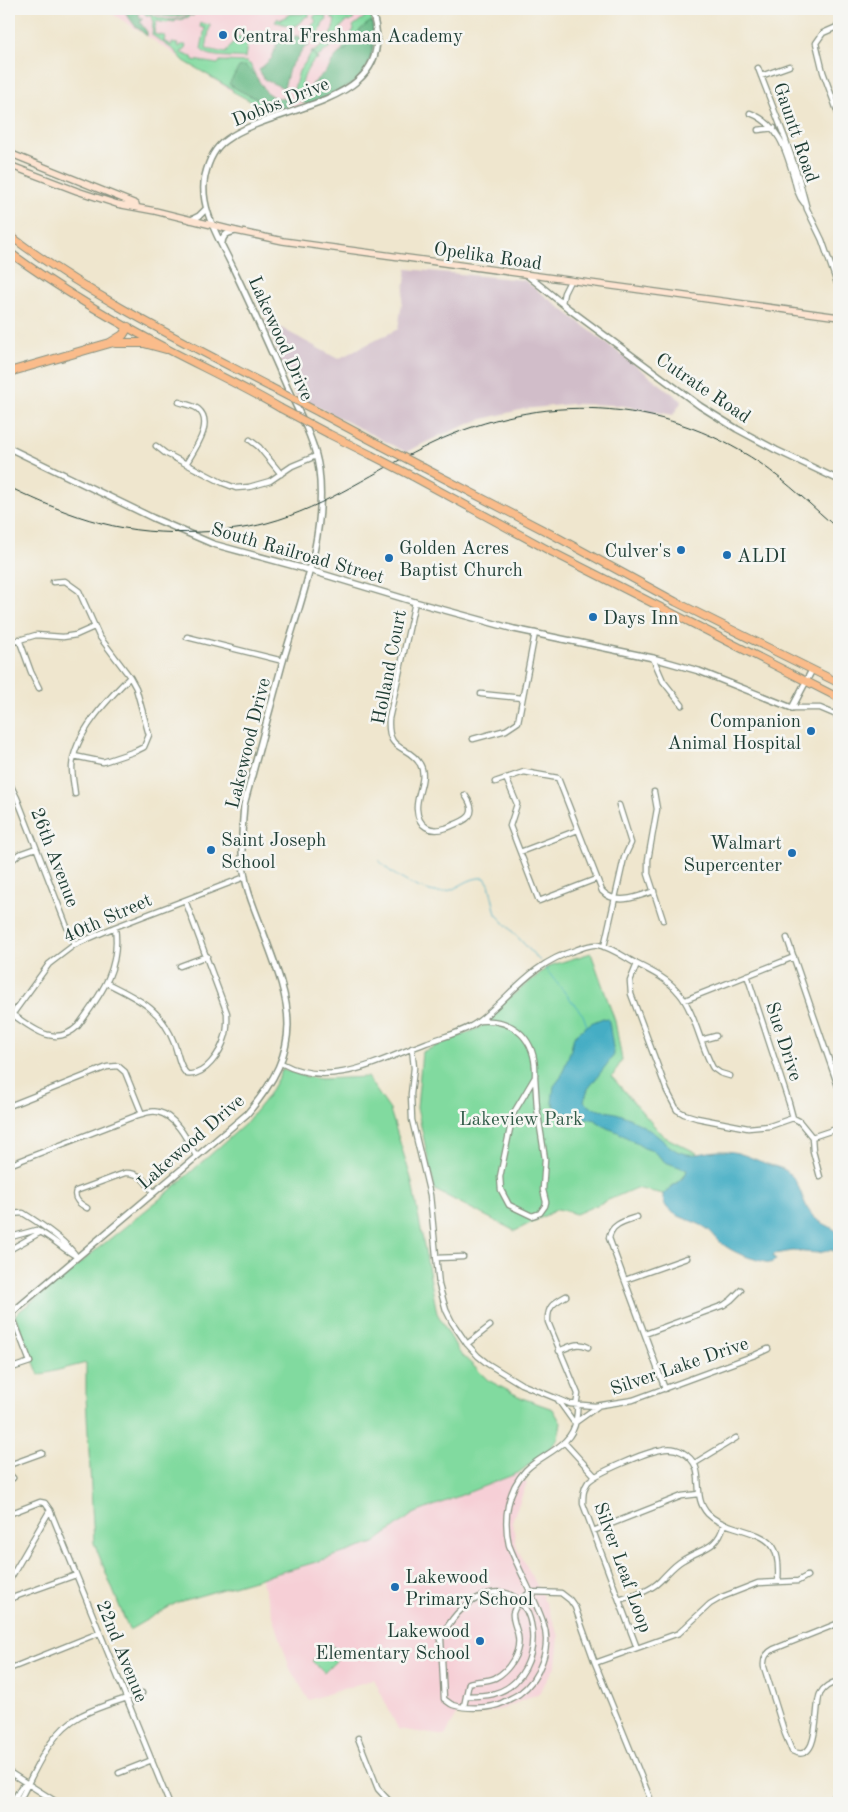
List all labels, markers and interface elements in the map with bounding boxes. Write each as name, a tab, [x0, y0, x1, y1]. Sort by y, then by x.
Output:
place label: Central Freshman Academy	[233, 28, 463, 47]
marker: Central Freshman Academy	[217, 29, 229, 41]
street label: Dobbs Drive	[230, 75, 332, 131]
street label: Gauntt Road	[769, 80, 821, 185]
street label: Opelika Road	[432, 240, 543, 274]
street label: Lakewood Drive	[244, 274, 316, 404]
street label: Cutrate Road	[652, 351, 753, 428]
street label: South Railroad Street	[209, 521, 386, 588]
place label: Golden Acres Baptist Church	[399, 540, 523, 581]
place label: Culver's	[604, 543, 671, 562]
marker: Culver's	[675, 544, 687, 556]
place label: ALDI	[737, 548, 787, 567]
marker: ALDI	[721, 549, 733, 561]
marker: Golden Acres Baptist Church	[383, 552, 395, 564]
street label: Holland Court	[370, 609, 411, 726]
place label: Days Inn	[603, 610, 679, 629]
marker: Days Inn	[587, 611, 599, 623]
street label: Lakewood Drive	[224, 676, 275, 811]
place label: Companion Animal Hospital	[667, 713, 801, 754]
marker: Companion Animal Hospital	[805, 725, 817, 737]
street label: 26th Avenue	[26, 806, 81, 910]
place label: Saint Joseph School	[221, 832, 326, 873]
place label: Walmart Supercenter	[683, 835, 782, 876]
marker: Saint Joseph School	[205, 844, 217, 856]
marker: Walmart Supercenter	[786, 847, 798, 859]
street label: 40th Street	[61, 891, 155, 947]
street label: Sue Drive	[761, 1000, 804, 1084]
street label: Lakewood Drive	[135, 1092, 249, 1194]
park label: Lakeview Park	[459, 1111, 583, 1130]
street label: Silver Lake Drive	[608, 1335, 751, 1400]
street label: Silver Leaf Loop	[589, 1500, 654, 1635]
place label: Lakewood Primary School	[405, 1569, 533, 1610]
marker: Lakewood Primary School	[389, 1581, 401, 1593]
street label: 22nd Avenue	[92, 1598, 150, 1706]
place label: Lakewood Elementary School	[315, 1623, 470, 1664]
marker: Lakewood Elementary School	[474, 1635, 486, 1647]

